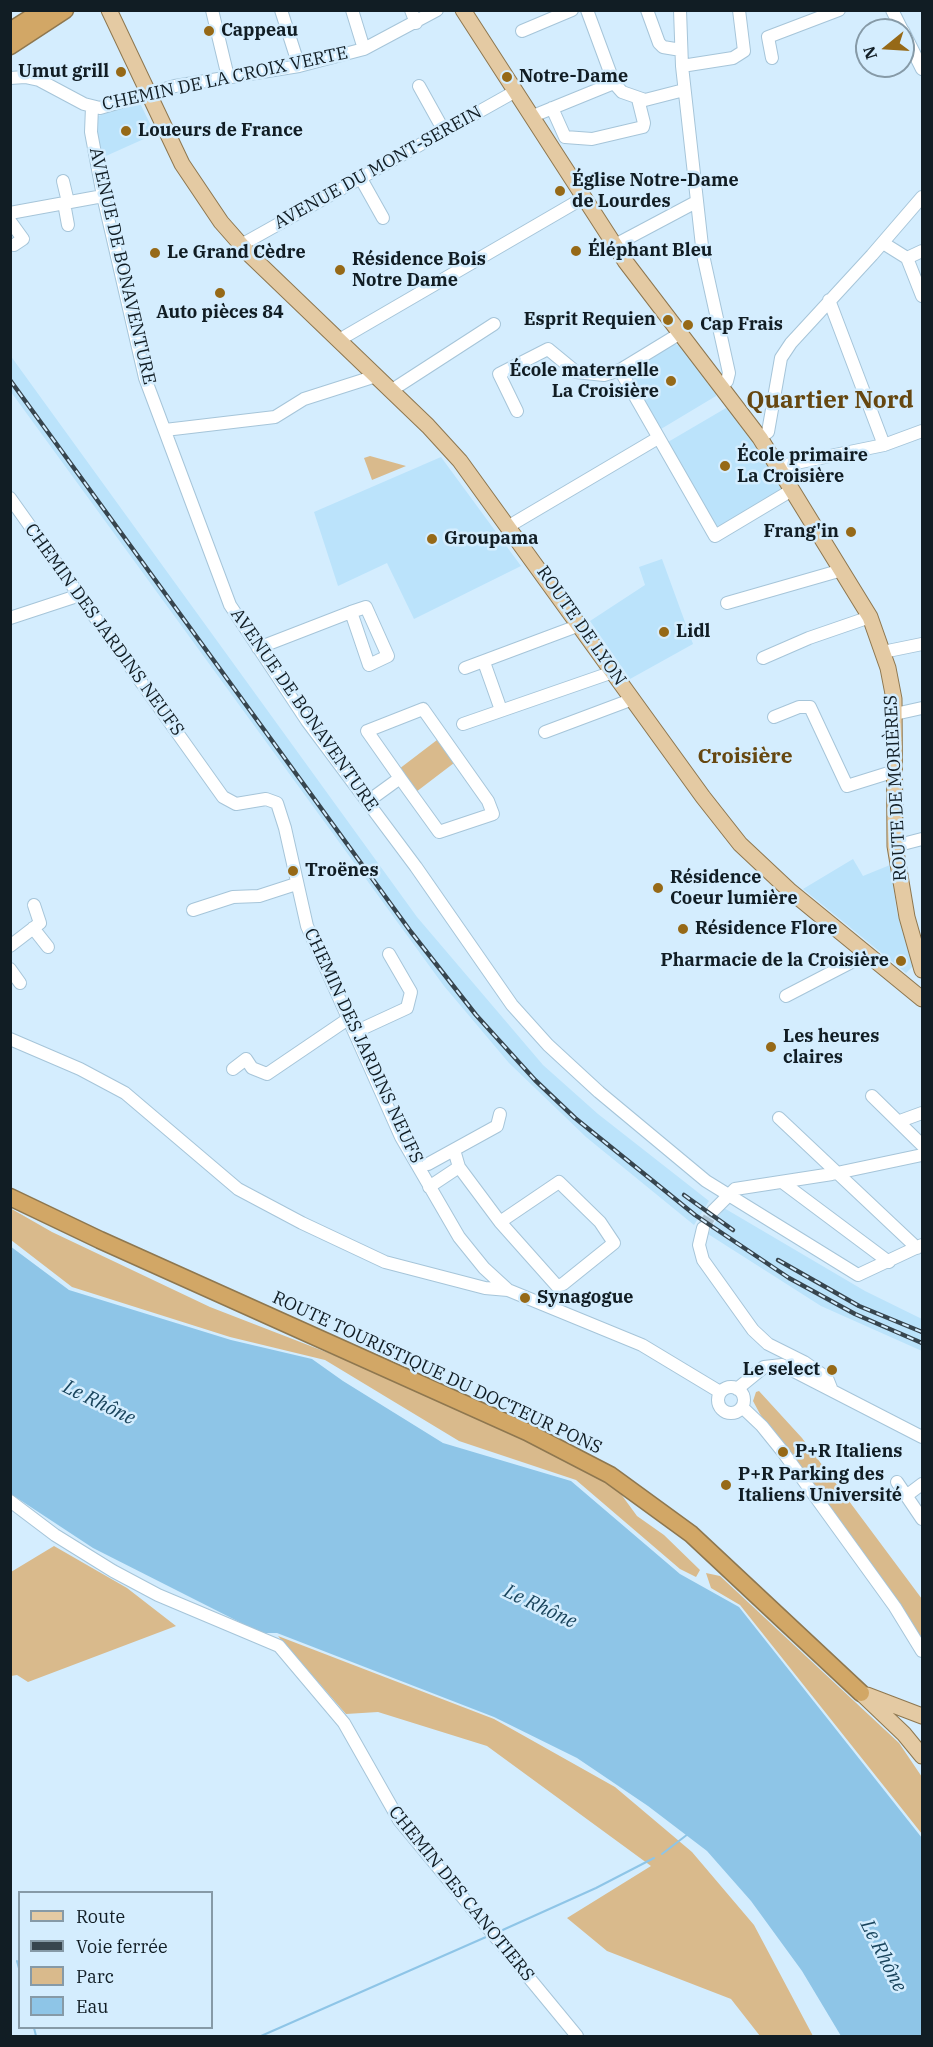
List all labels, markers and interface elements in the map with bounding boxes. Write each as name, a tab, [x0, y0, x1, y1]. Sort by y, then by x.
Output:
north arrow	[855, 18, 915, 78]
place label: Cappeau	[221, 20, 298, 42]
marker: Cappeau	[202, 24, 216, 38]
street label: CHEMIN DE LA CROIX VERTE	[100, 42, 350, 116]
text: N	[858, 44, 881, 62]
place label: Umut grill	[18, 61, 109, 83]
marker: Umut grill	[114, 65, 128, 79]
place label: Notre-Dame	[519, 66, 628, 88]
marker: Notre-Dame	[500, 70, 514, 84]
street label: AVENUE DU MONT-SEREIN	[270, 102, 486, 234]
place label: Loueurs de France	[138, 120, 303, 142]
marker: Loueurs de France	[119, 124, 133, 138]
street label: AVENUE DE BONAVENTURE	[84, 145, 160, 387]
place label: Église Notre-Dame de Lourdes	[572, 170, 739, 213]
marker: Église Notre-Dame de Lourdes	[553, 184, 567, 198]
place label: Éléphant Bleu	[588, 240, 712, 262]
place label: Le Grand Cèdre	[167, 242, 306, 264]
marker: Éléphant Bleu	[569, 244, 583, 258]
marker: Le Grand Cèdre	[148, 246, 162, 260]
place label: Résidence Bois Notre Dame	[352, 249, 486, 292]
marker: Résidence Bois Notre Dame	[333, 263, 347, 277]
marker: Auto pièces 84	[213, 286, 227, 300]
place label: Auto pièces 84	[156, 302, 284, 324]
place label: Esprit Requien	[524, 309, 656, 331]
marker: Esprit Requien	[661, 313, 675, 327]
place label: Cap Frais	[700, 314, 783, 336]
marker: Cap Frais	[681, 318, 695, 332]
place label: École maternelle La Croisière	[510, 360, 659, 403]
marker: École maternelle La Croisière	[664, 374, 678, 388]
district label: Quartier Nord	[746, 387, 914, 415]
place label: École primaire La Croisière	[737, 445, 868, 488]
marker: École primaire La Croisière	[718, 459, 732, 473]
street label: CHEMIN DES JARDINS NEUFS	[20, 520, 188, 740]
place label: Frang'in	[763, 521, 839, 543]
marker: Frang'in	[844, 525, 858, 539]
place label: Groupama	[444, 528, 539, 550]
marker: Groupama	[425, 532, 439, 546]
street label: ROUTE DE LYON	[532, 562, 630, 690]
street label: AVENUE DE BONAVENTURE	[226, 604, 382, 816]
place label: Lidl	[676, 621, 710, 643]
marker: Lidl	[657, 625, 671, 639]
street label: ROUTE DE MORIÈRES	[880, 694, 912, 882]
district label: Croisière	[697, 744, 793, 770]
place label: Troënes	[305, 860, 379, 882]
marker: Troënes	[286, 864, 300, 878]
place label: Résidence Coeur lumière	[670, 867, 798, 910]
marker: Résidence Coeur lumière	[651, 881, 665, 895]
place label: Résidence Flore	[695, 918, 837, 940]
marker: Résidence Flore	[676, 922, 690, 936]
street label: CHEMIN DES JARDINS NEUFS	[299, 925, 427, 1167]
place label: Pharmacie de la Croisière	[661, 950, 889, 972]
marker: Pharmacie de la Croisière	[894, 954, 908, 968]
place label: Les heures claires	[783, 1026, 879, 1068]
marker: Les heures claires	[764, 1040, 778, 1054]
street label: ROUTE TOURISTIQUE DU DOCTEUR PONS	[269, 1287, 605, 1459]
place label: Synagogue	[537, 1287, 634, 1309]
marker: Synagogue	[518, 1291, 532, 1305]
place label: Le select	[743, 1359, 820, 1381]
marker: Le select	[825, 1363, 839, 1377]
water label: Le Rhône	[59, 1375, 139, 1431]
place label: P+R Italiens	[795, 1441, 903, 1463]
marker: P+R Italiens	[776, 1445, 790, 1459]
place label: P+R Parking des Italiens Université	[738, 1464, 902, 1506]
marker: P+R Parking des Italiens Université	[719, 1478, 733, 1492]
water label: Le Rhône	[500, 1580, 580, 1634]
street label: CHEMIN DES CANOTIERS	[384, 1802, 538, 1986]
legend	[18, 1891, 213, 2029]
text: Route	[76, 1905, 125, 1928]
water label: Le Rhône	[855, 1916, 911, 1996]
text: Voie ferrée	[76, 1935, 168, 1958]
text: Parc	[76, 1965, 114, 1988]
text: Eau	[76, 1995, 108, 2018]

